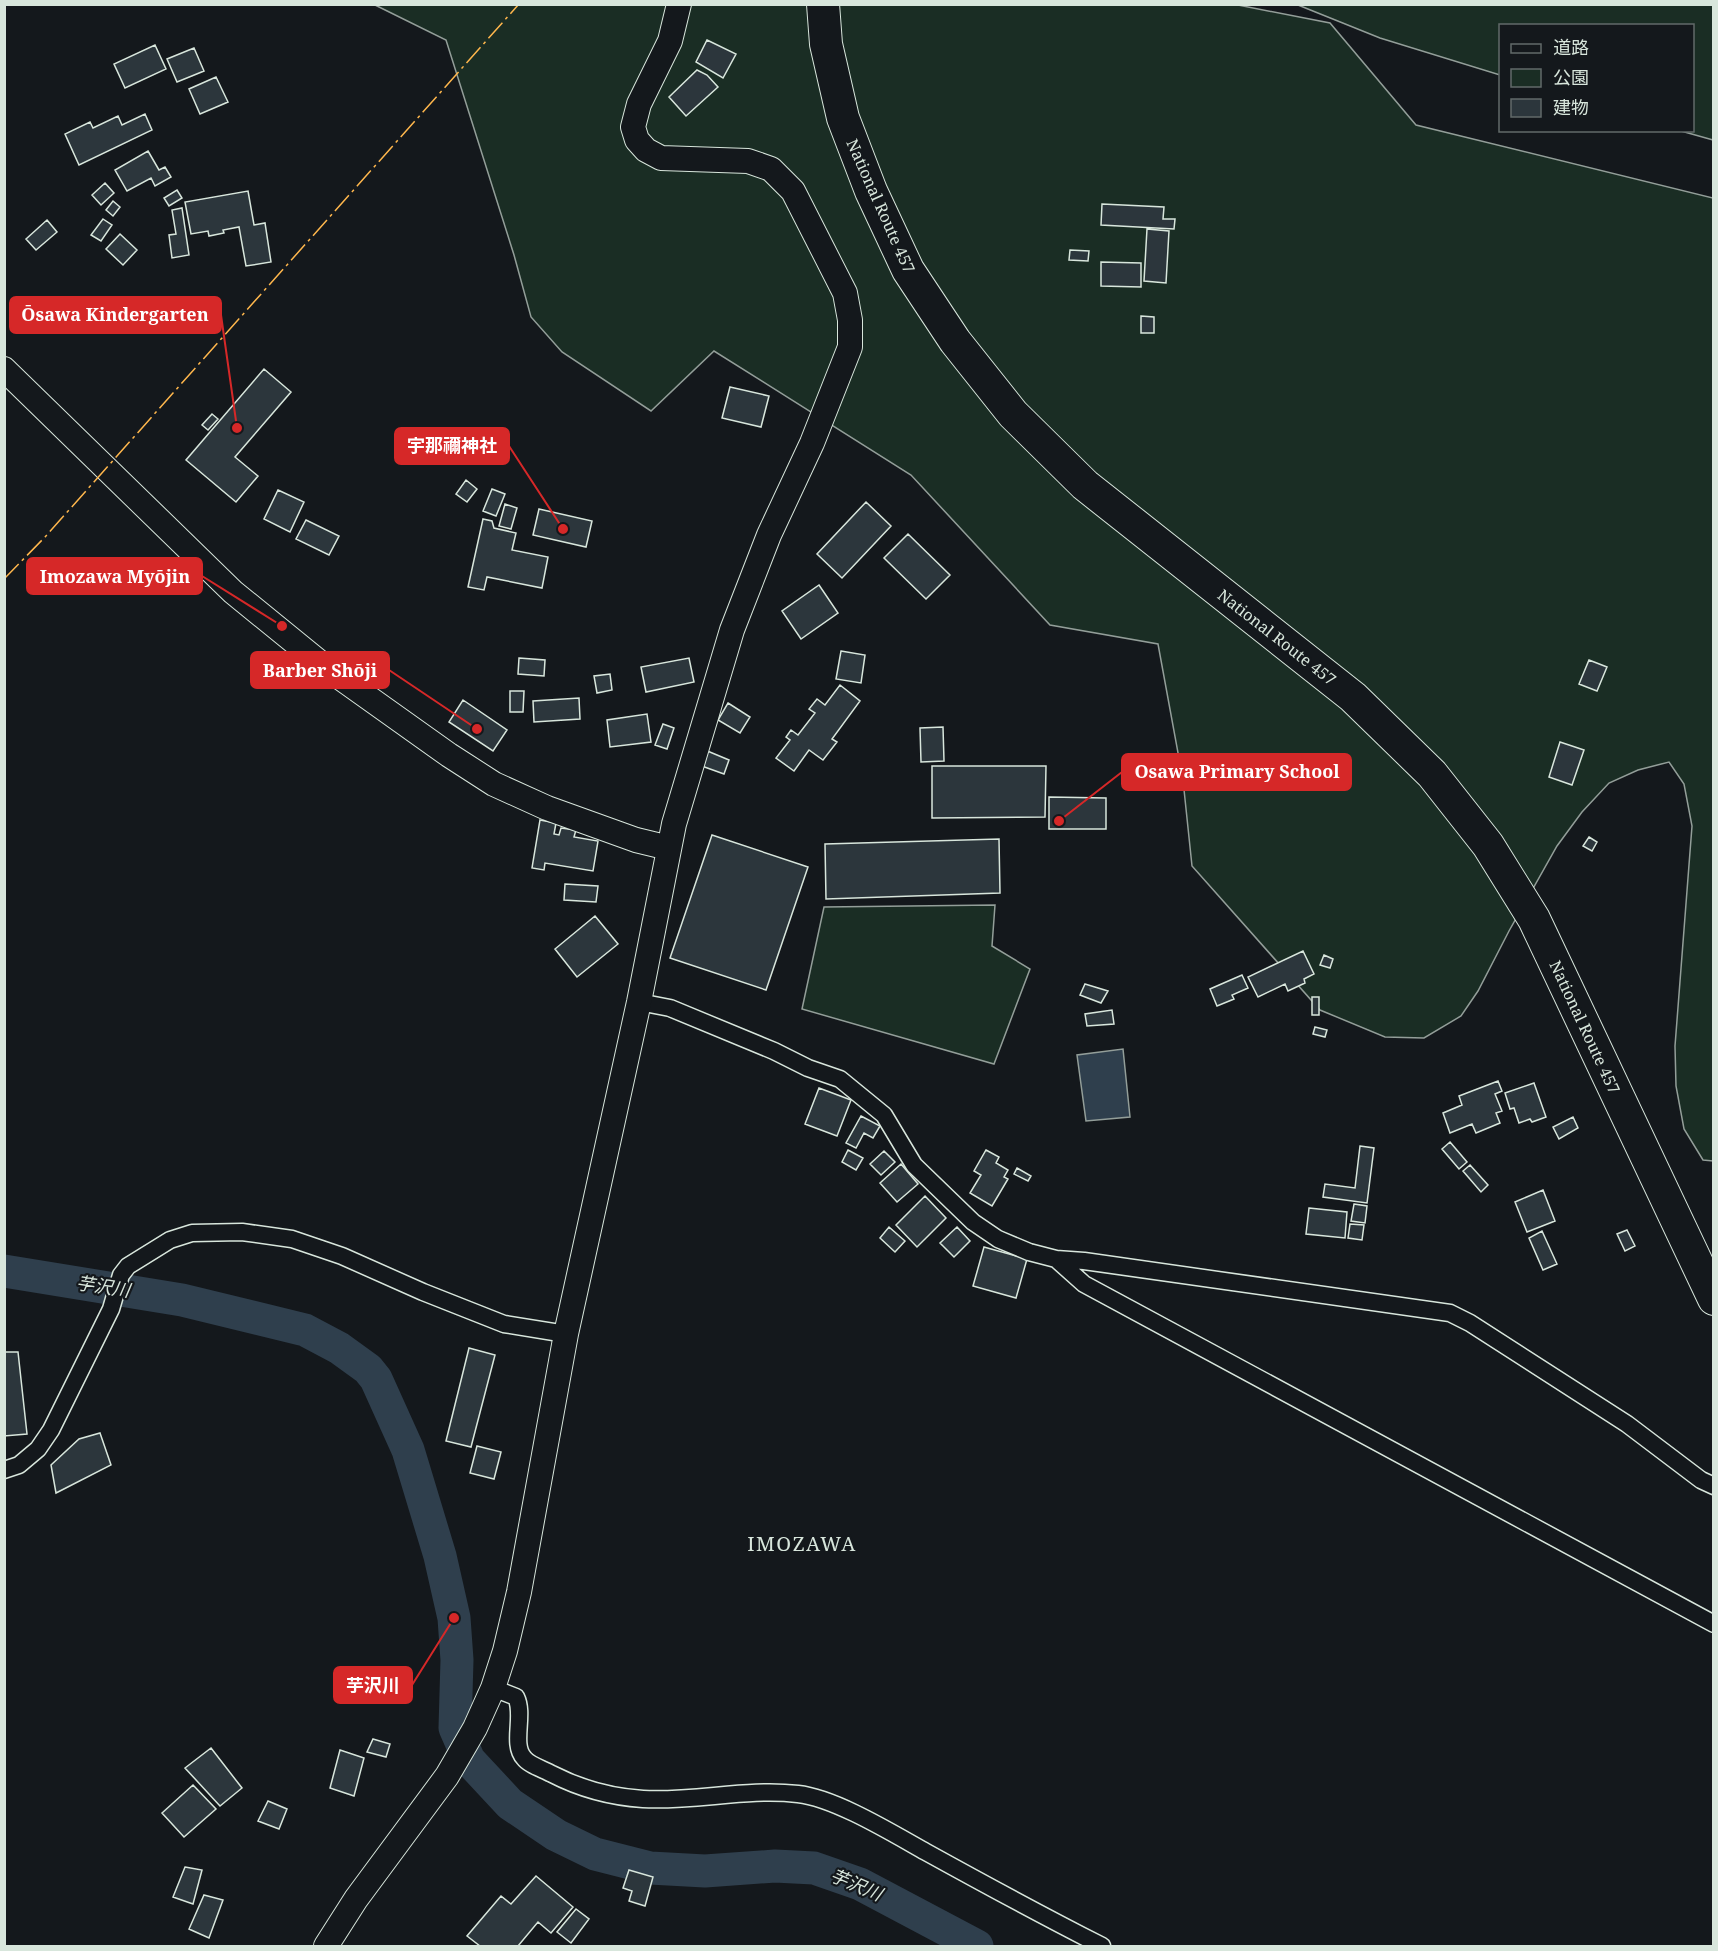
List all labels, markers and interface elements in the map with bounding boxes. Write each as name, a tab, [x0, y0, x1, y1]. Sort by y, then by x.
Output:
legend	[1499, 24, 1694, 132]
text: 道路	[1553, 35, 1589, 59]
text: 公園	[1553, 65, 1589, 89]
text: 建物	[1553, 95, 1589, 119]
street label: National Route 457	[842, 135, 921, 277]
callout: Ōsawa Kindergarten	[10, 297, 221, 333]
text: Ōsawa Kindergarten	[21, 302, 209, 326]
callout: 宇那禰神社	[395, 428, 509, 464]
text: 宇那禰神社	[407, 433, 497, 457]
callout: Imozawa Myōjin	[27, 558, 202, 594]
text: Imozawa Myōjin	[40, 564, 190, 588]
street label: National Route 457	[1213, 584, 1341, 690]
callout: Barber Shōji	[251, 652, 389, 688]
text: Barber Shōji	[263, 658, 378, 682]
callout: Osawa Primary School	[1122, 754, 1351, 790]
text: Osawa Primary School	[1134, 759, 1340, 783]
street label: National Route 457	[1544, 957, 1626, 1097]
water label: 芋沢川	[75, 1270, 134, 1302]
district label: IMOZAWA	[747, 1530, 857, 1557]
callout: 芋沢川	[334, 1667, 412, 1703]
text: 芋沢川	[346, 1673, 400, 1697]
water label: 芋沢川	[827, 1862, 888, 1906]

